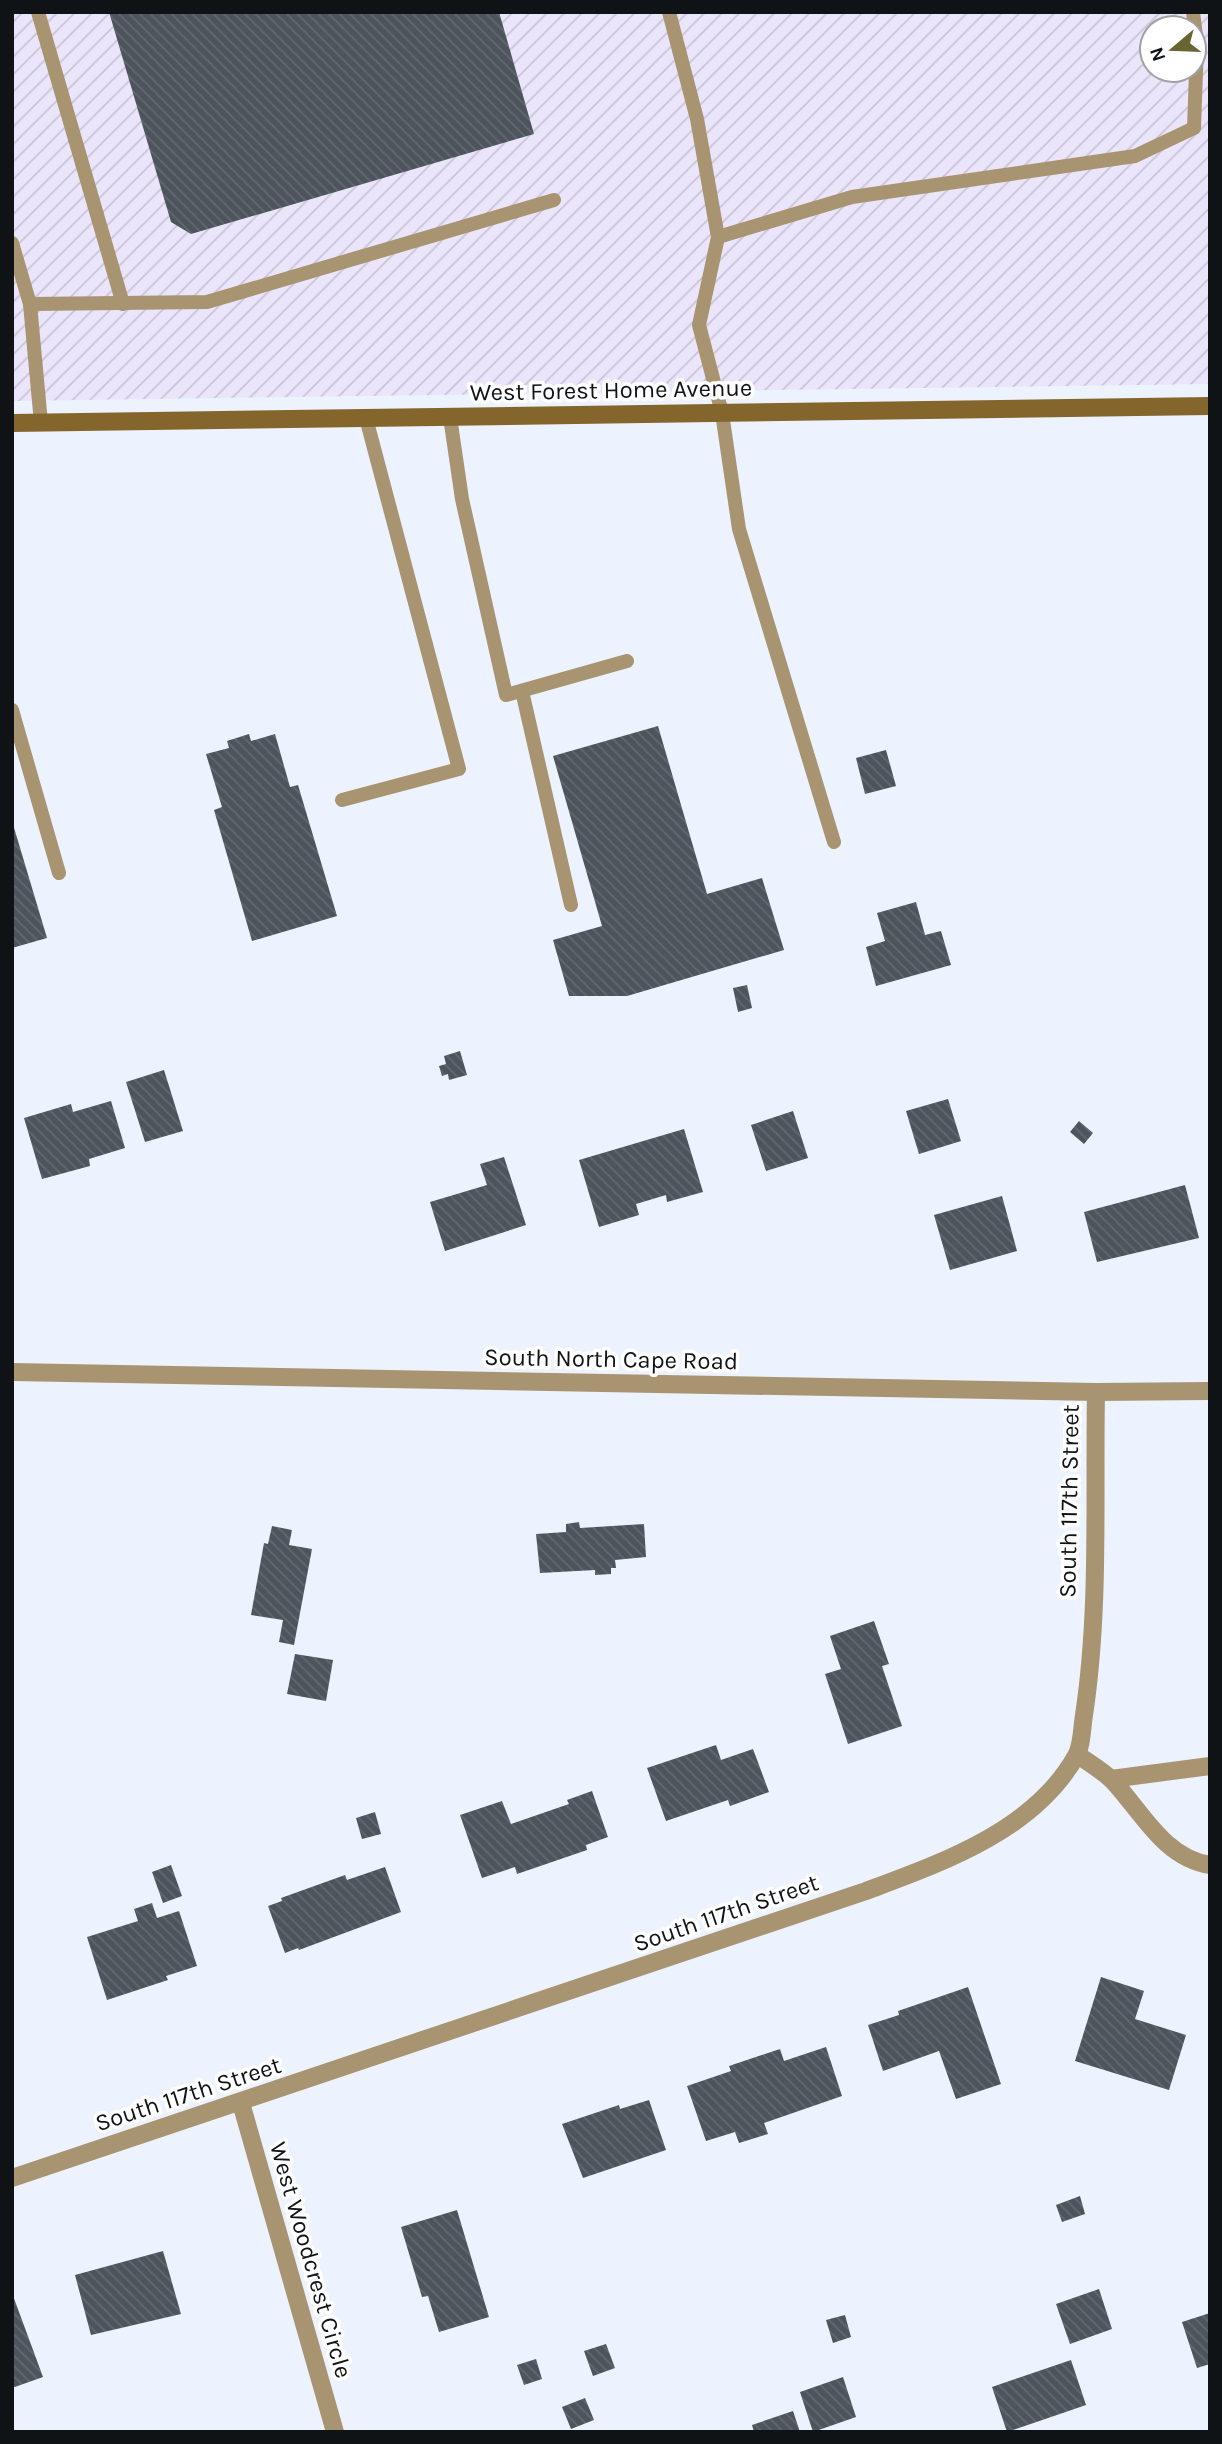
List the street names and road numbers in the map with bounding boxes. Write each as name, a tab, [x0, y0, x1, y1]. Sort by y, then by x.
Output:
street label: West Forest Home Avenue	[470, 374, 752, 406]
street label: South North Cape Road	[484, 1343, 738, 1375]
street label: South 117th Street	[1053, 1404, 1085, 1598]
street label: South 117th Street	[630, 1868, 822, 1958]
street label: South 117th Street	[92, 2051, 284, 2137]
street label: West Woodcrest Circle	[264, 2139, 358, 2381]

